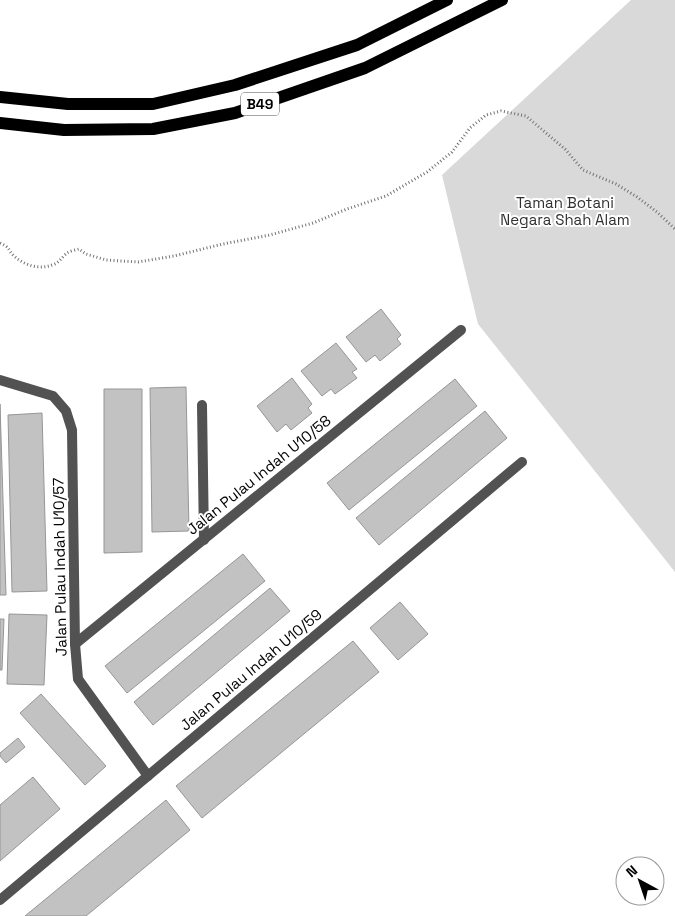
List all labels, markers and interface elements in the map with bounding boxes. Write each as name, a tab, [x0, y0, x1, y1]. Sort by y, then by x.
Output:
road number: B49	[241, 92, 279, 116]
park label: Taman Botani Negara Shah Alam	[500, 193, 630, 229]
street label: Jalan Pulau Indah U10/58	[183, 411, 335, 539]
street label: Jalan Pulau Indah U10/57	[48, 477, 71, 657]
street label: Jalan Pulau Indah U10/59	[176, 605, 326, 735]
north arrow	[615, 856, 665, 906]
text: N	[622, 861, 641, 881]

